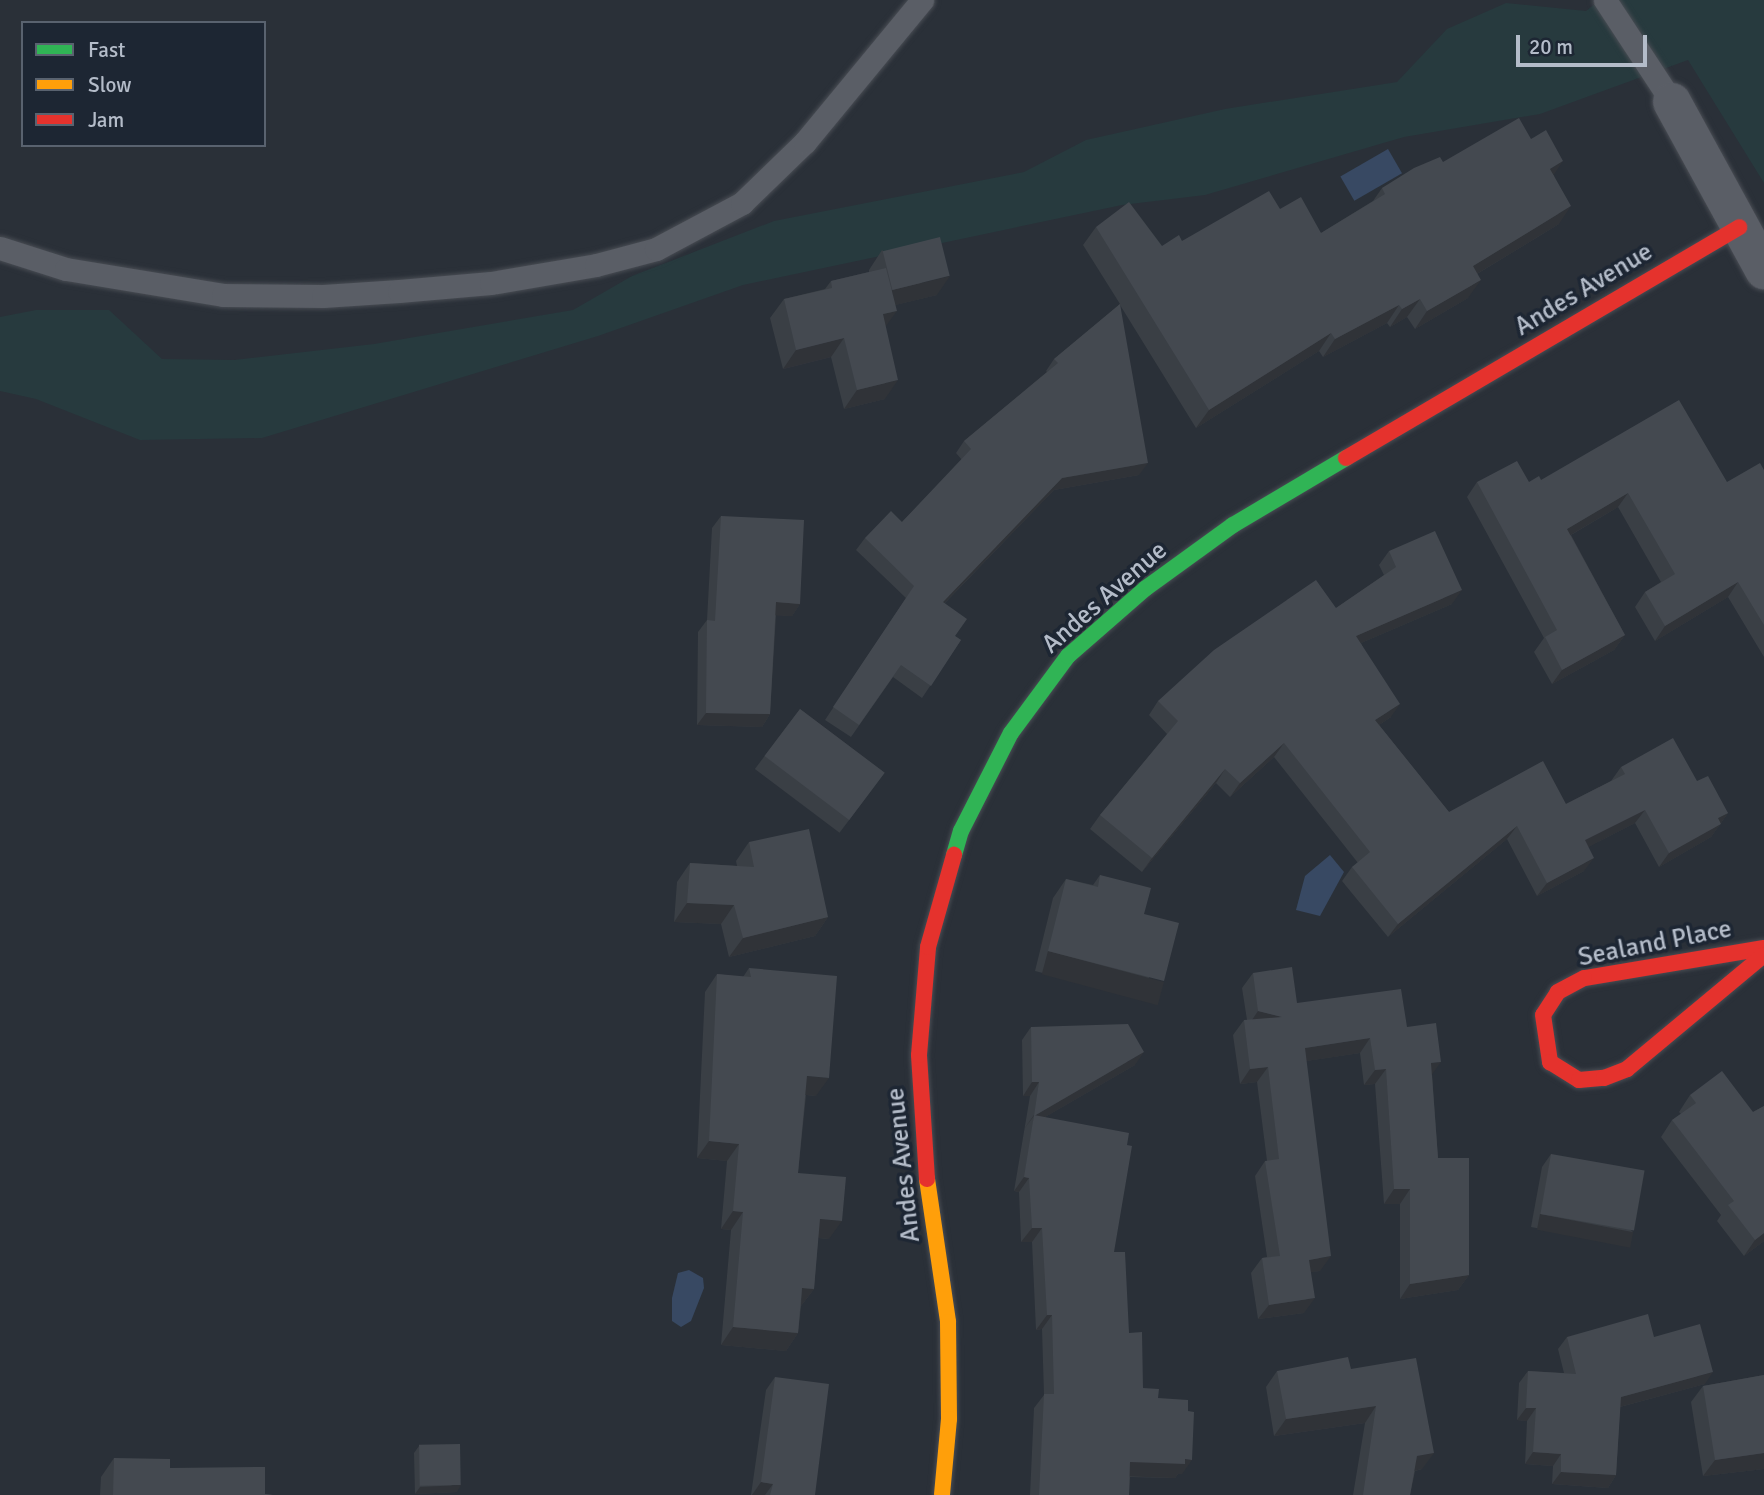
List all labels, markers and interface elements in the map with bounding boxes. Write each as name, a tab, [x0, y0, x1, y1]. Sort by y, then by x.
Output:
legend	[21, 21, 266, 147]
scale bar	[1519, 21, 1650, 65]
text: 20 m	[1529, 34, 1573, 60]
text: Fast	[88, 37, 125, 63]
text: Slow	[88, 72, 132, 98]
text: Jam	[88, 107, 124, 133]
street label: Andes Avenue	[1509, 237, 1659, 343]
street label: Andes Avenue	[1036, 535, 1174, 661]
street label: Sealand Place	[1576, 914, 1734, 974]
street label: Andes Avenue	[880, 1086, 928, 1244]

